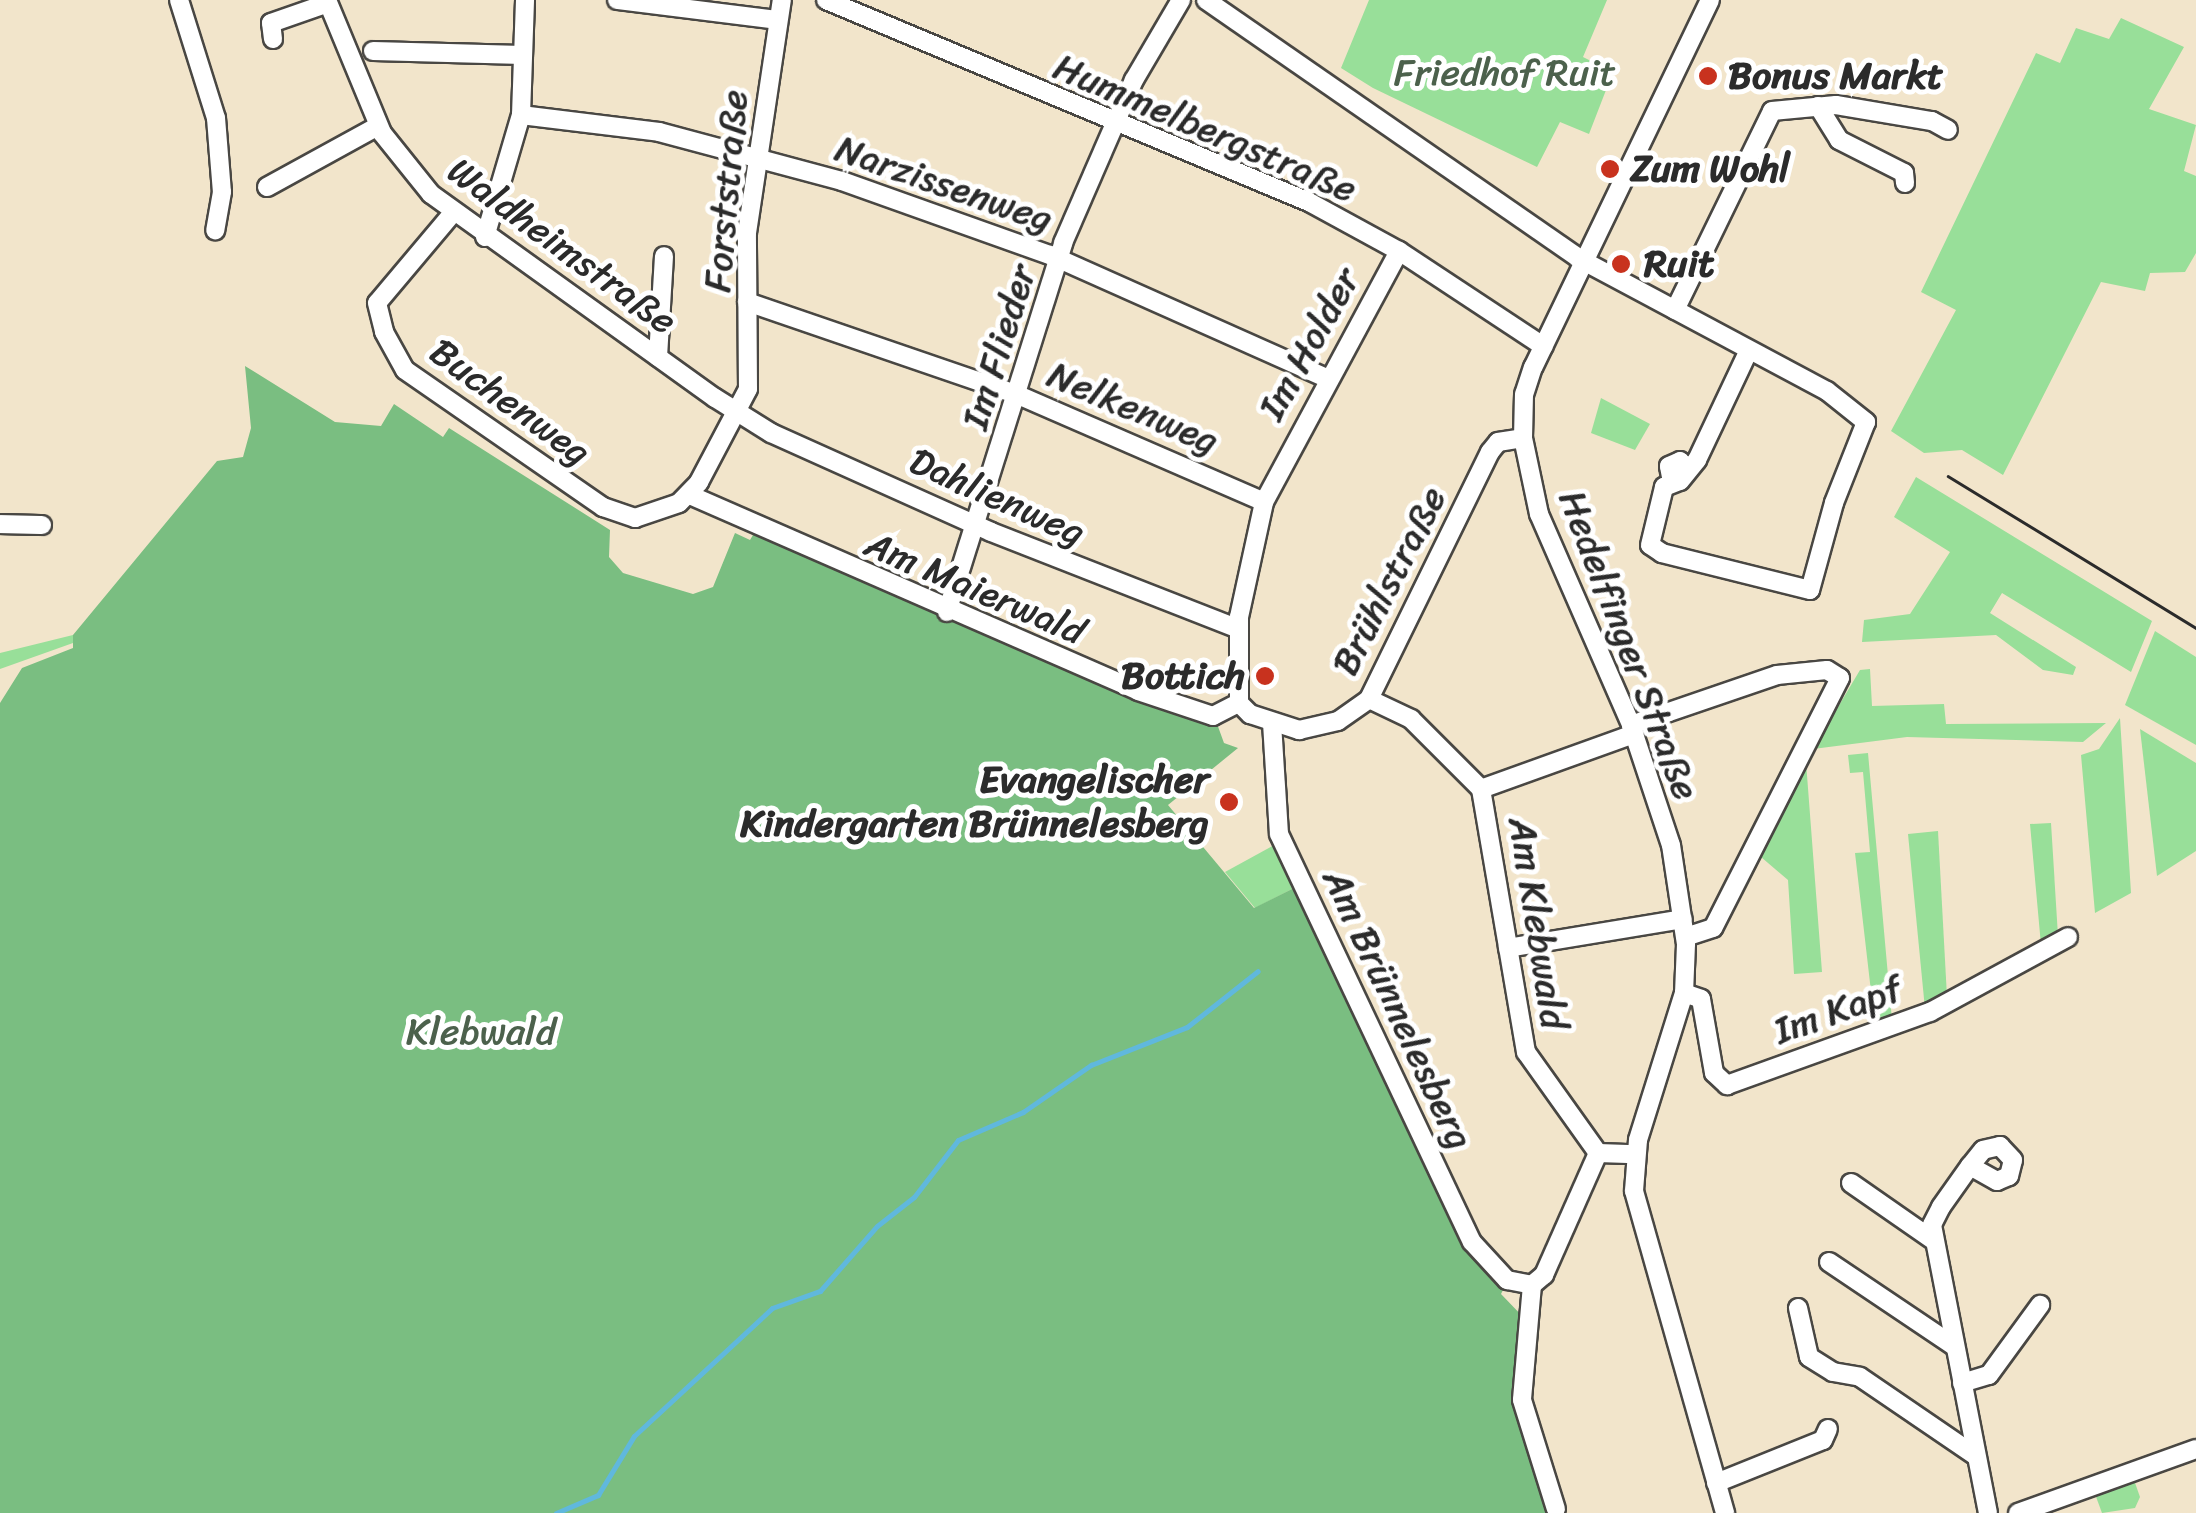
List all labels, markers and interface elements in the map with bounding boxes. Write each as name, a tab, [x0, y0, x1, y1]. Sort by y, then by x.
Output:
street label: Hummelbergstraße	[1047, 44, 1363, 212]
park label: Friedhof Ruit	[1394, 50, 1616, 96]
place label: Bonus Markt	[1728, 53, 1941, 99]
marker: Bonus Markt	[1697, 65, 1719, 87]
street label: Forststraße	[694, 88, 758, 294]
street label: Narzissenweg	[830, 126, 1058, 242]
place label: Zum Wohl	[1630, 146, 1789, 192]
street label: Waldheimstraße	[439, 148, 685, 344]
marker: Zum Wohl	[1599, 158, 1621, 180]
place label: Ruit	[1644, 241, 1715, 287]
marker: Ruit	[1608, 251, 1634, 277]
street label: Im Flieder	[952, 259, 1046, 435]
street label: Im Holder	[1249, 260, 1369, 428]
street label: Buchenweg	[421, 329, 599, 475]
street label: Nelkenweg	[1041, 352, 1225, 464]
street label: Dahlienweg	[902, 438, 1092, 556]
street label: Brühlstraße	[1322, 479, 1456, 683]
street label: Hedelfinger Straße	[1549, 483, 1709, 807]
street label: Am Maierwald	[858, 521, 1092, 655]
place label: Bottich	[1121, 653, 1245, 699]
marker: Bottich	[1254, 665, 1276, 687]
place label: Evangelischer Kindergarten Brünnelesberg	[739, 757, 1209, 846]
marker: Evangelischer Kindergarten Brünnelesberg	[1218, 791, 1240, 813]
street label: Am Klebwald	[1499, 814, 1577, 1032]
street label: Am Brünnelesberg	[1313, 861, 1483, 1157]
street label: Im Kapf	[1768, 966, 1908, 1054]
park label: Klebwald	[406, 1009, 556, 1055]

